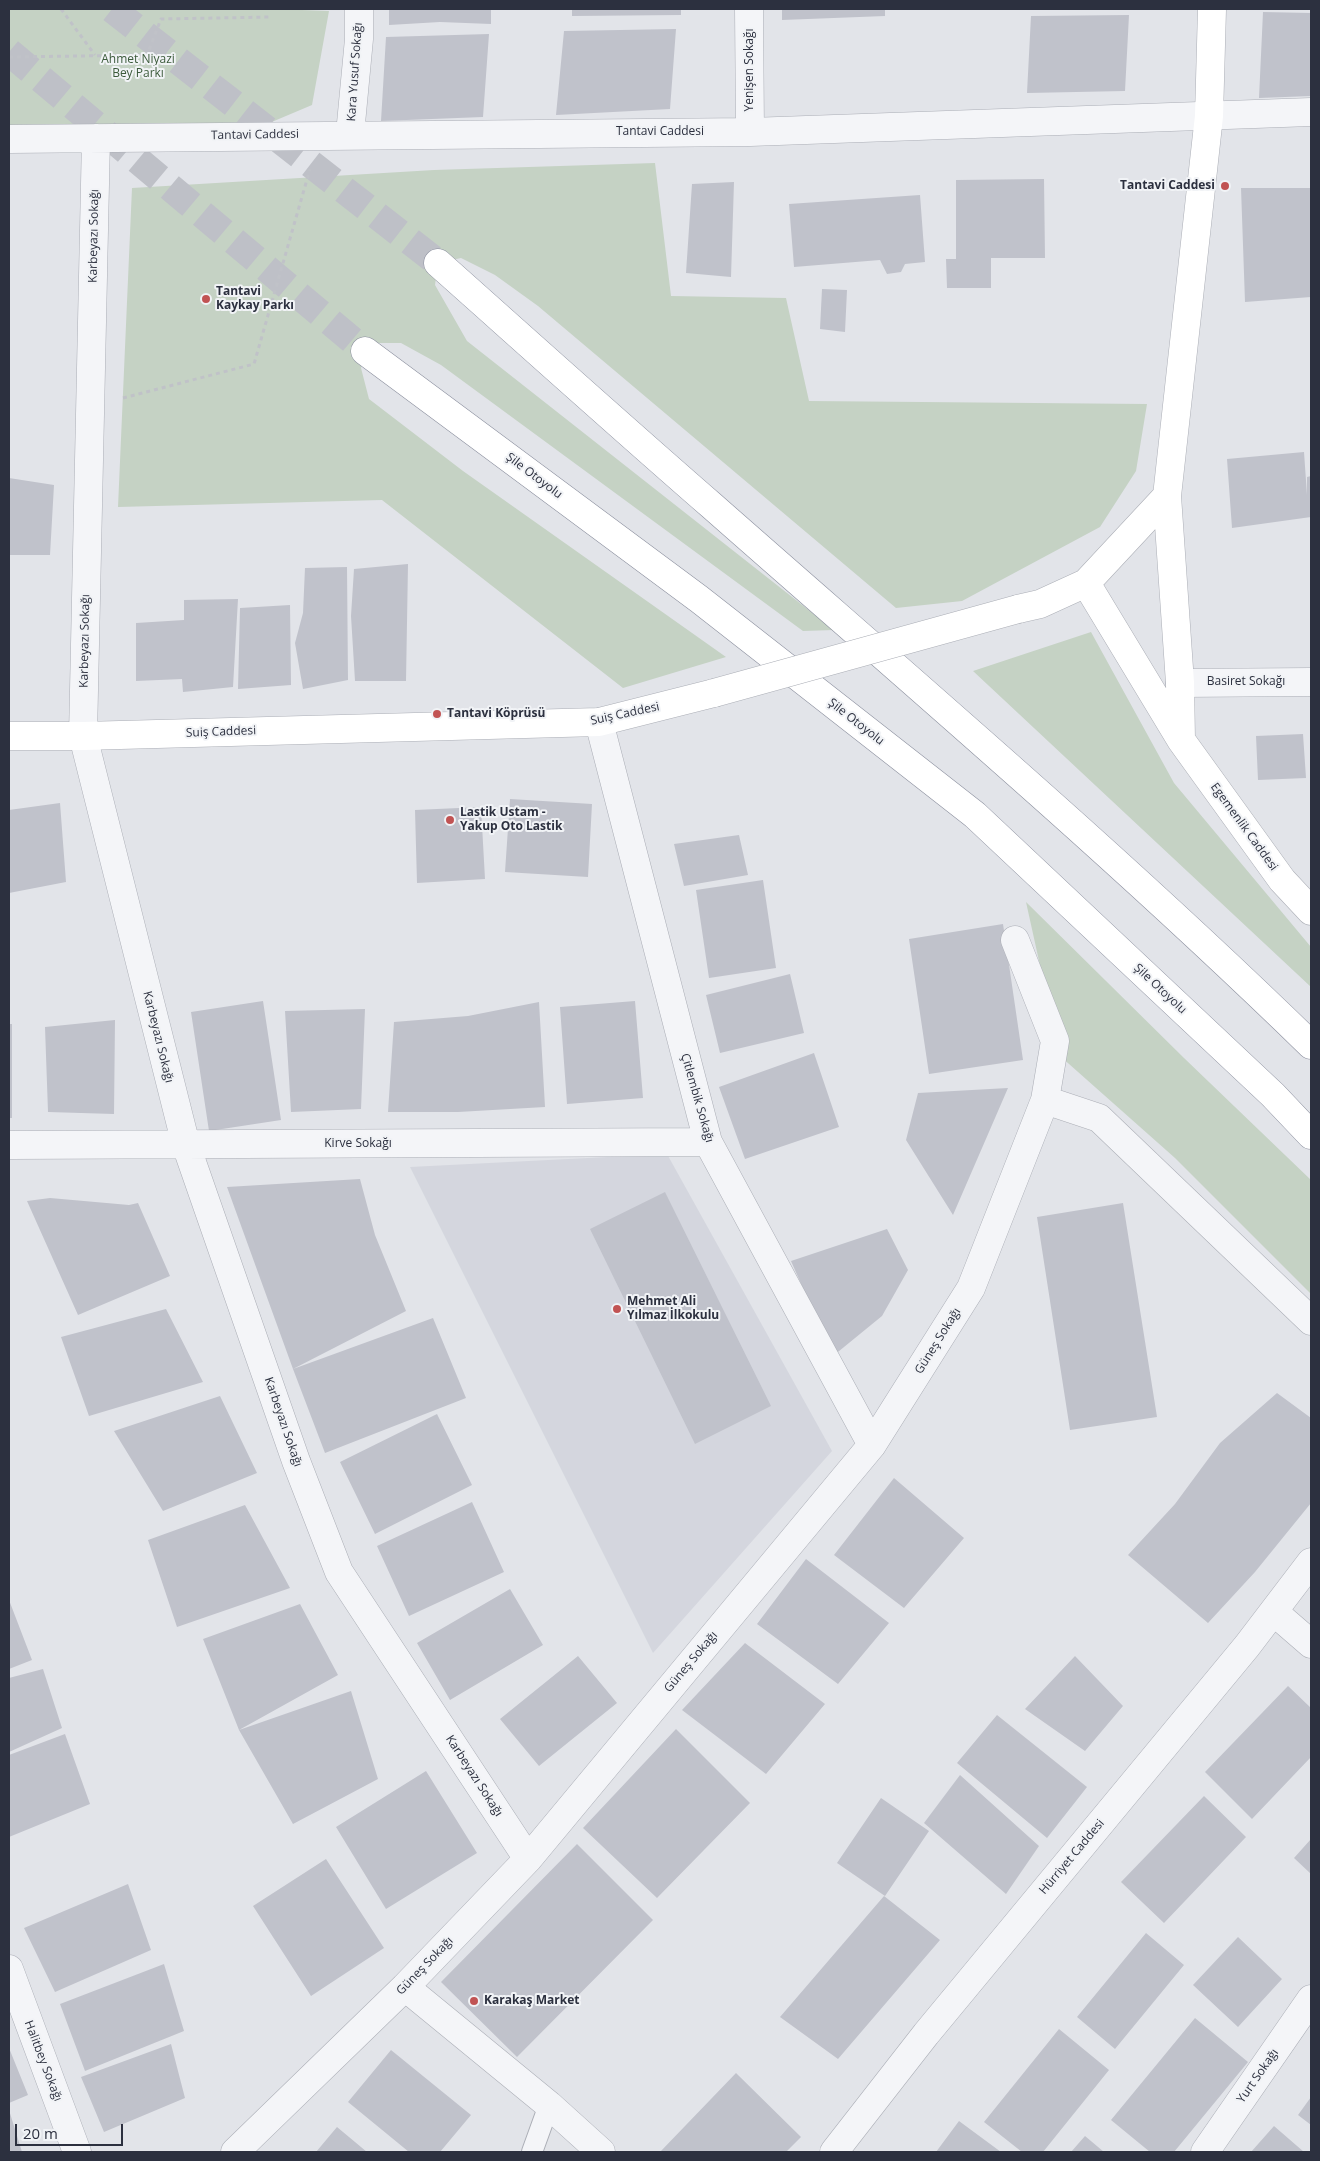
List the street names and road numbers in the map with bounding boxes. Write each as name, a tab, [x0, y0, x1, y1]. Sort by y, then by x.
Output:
street label: Kara Yusuf Sokağı	[344, 22, 366, 122]
street label: Yenişen Sokağı	[743, 28, 757, 112]
street label: Tantavi Caddesi	[616, 125, 704, 139]
street label: Tantavi Caddesi	[211, 127, 299, 143]
street label: Karbeyazı Sokağı	[86, 189, 102, 283]
street label: Şile Otoyolu	[503, 450, 565, 502]
street label: Karbeyazı Sokağı	[77, 594, 93, 688]
street label: Basiret Sokağı	[1207, 675, 1285, 689]
street label: Şile Otoyolu	[825, 696, 887, 748]
street label: Suiş Caddesi	[589, 700, 661, 728]
street label: Suiş Caddesi	[186, 724, 256, 740]
street label: Egemenlik Caddesi	[1207, 780, 1281, 874]
street label: Şile Otoyolu	[1131, 961, 1189, 1017]
street label: Karbeyazı Sokağı	[140, 990, 176, 1084]
street label: Çitlembik Sokağı	[677, 1052, 717, 1144]
street label: Kirve Sokağı	[324, 1137, 392, 1151]
street label: Güneş Sokağı	[912, 1305, 964, 1377]
street label: Karbeyazı Sokağı	[261, 1375, 305, 1469]
street label: Güneş Sokağı	[661, 1629, 721, 1695]
street label: Karbeyazı Sokağı	[442, 1733, 506, 1819]
street label: Hürriyet Caddesi	[1036, 1817, 1108, 1897]
street label: Güneş Sokağı	[394, 1934, 456, 1998]
street label: Halitbey Sokağı	[21, 2019, 65, 2103]
street label: Yurt Sokağı	[1234, 2046, 1282, 2106]

